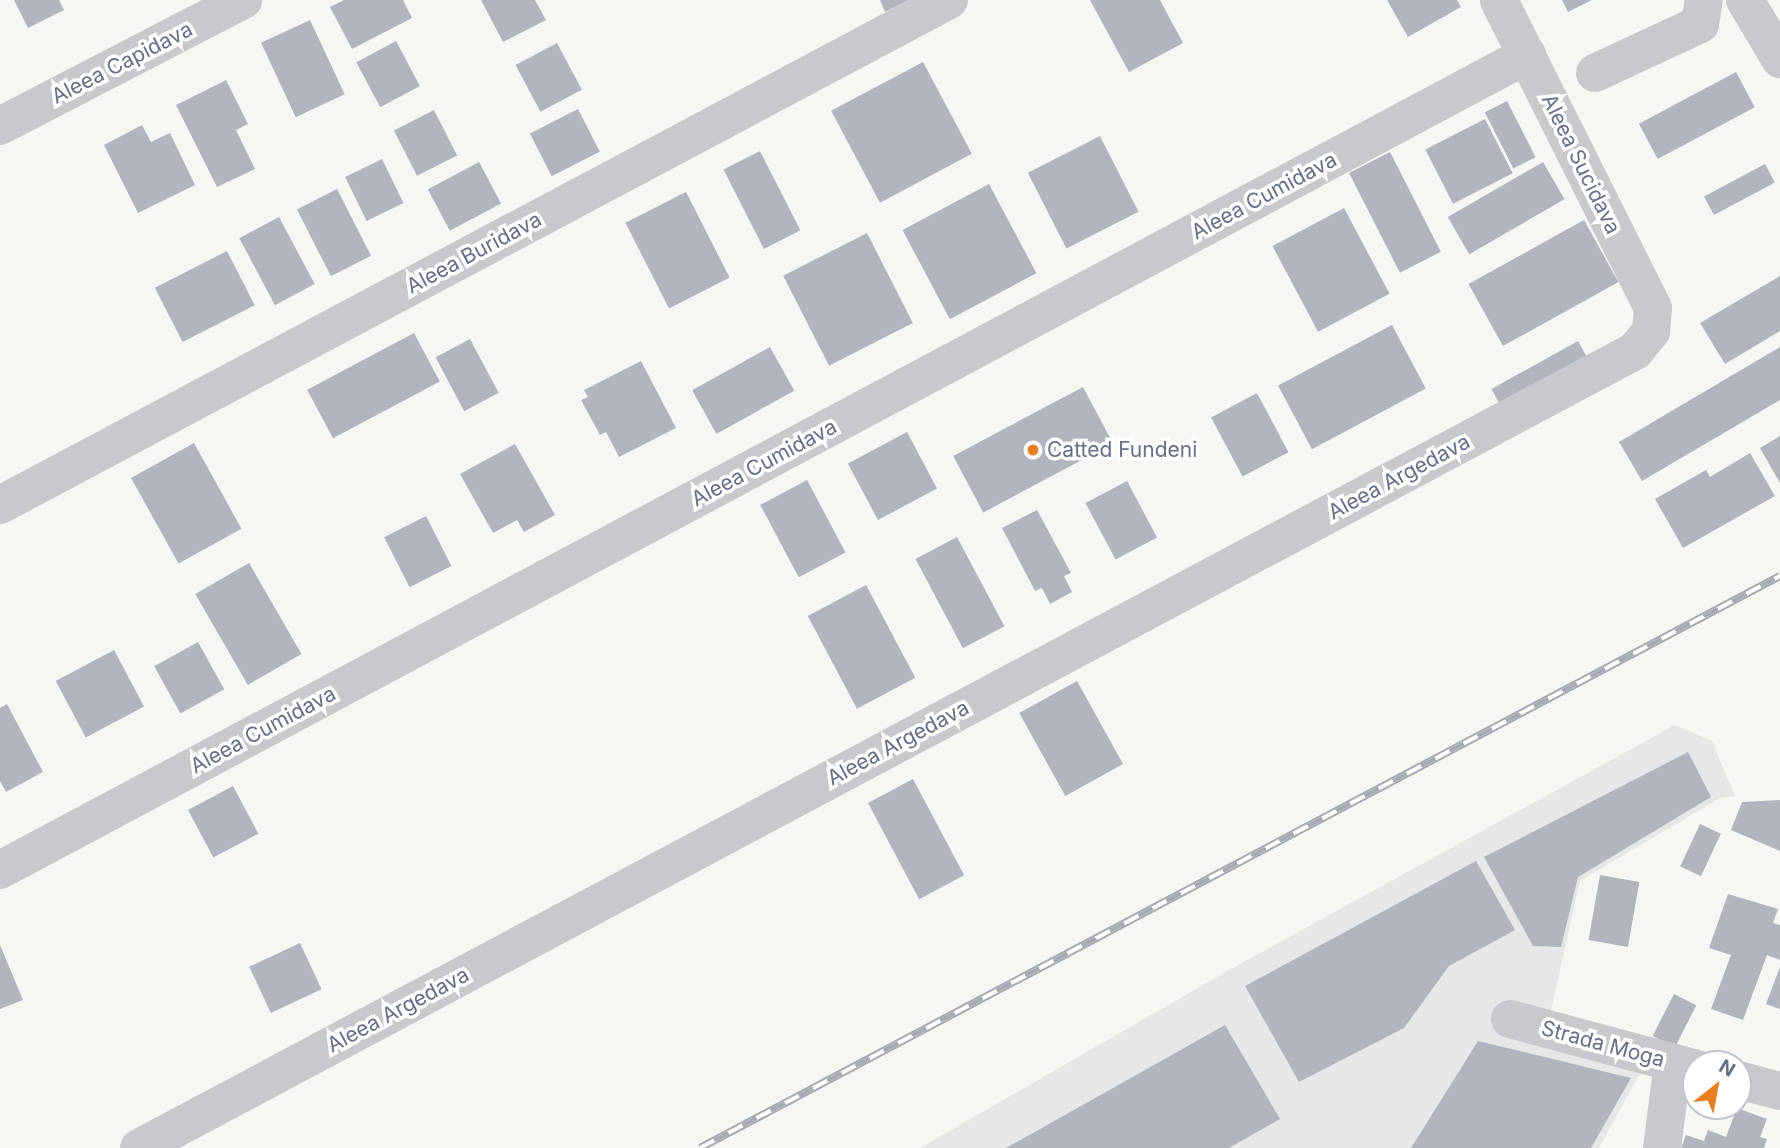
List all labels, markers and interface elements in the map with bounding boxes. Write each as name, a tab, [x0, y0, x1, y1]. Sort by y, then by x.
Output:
street label: Aleea Capidava	[47, 17, 197, 109]
street label: Aleea Sucidava	[1536, 90, 1626, 238]
street label: Aleea Cumidava	[1187, 147, 1341, 245]
street label: Aleea Buridava	[402, 207, 546, 299]
street label: Aleea Cumidava	[687, 414, 841, 512]
street label: Aleea Argedava	[1324, 429, 1474, 525]
place label: Catted Fundeni	[1047, 437, 1197, 463]
marker: Catted Fundeni	[1025, 442, 1041, 458]
street label: Aleea Cumidava	[186, 681, 340, 779]
street label: Aleea Argedava	[823, 695, 973, 791]
street label: Aleea Argedava	[323, 962, 473, 1058]
street label: Strada Moga	[1538, 1015, 1668, 1073]
north arrow	[1682, 1050, 1752, 1120]
text: N	[1715, 1055, 1739, 1082]

